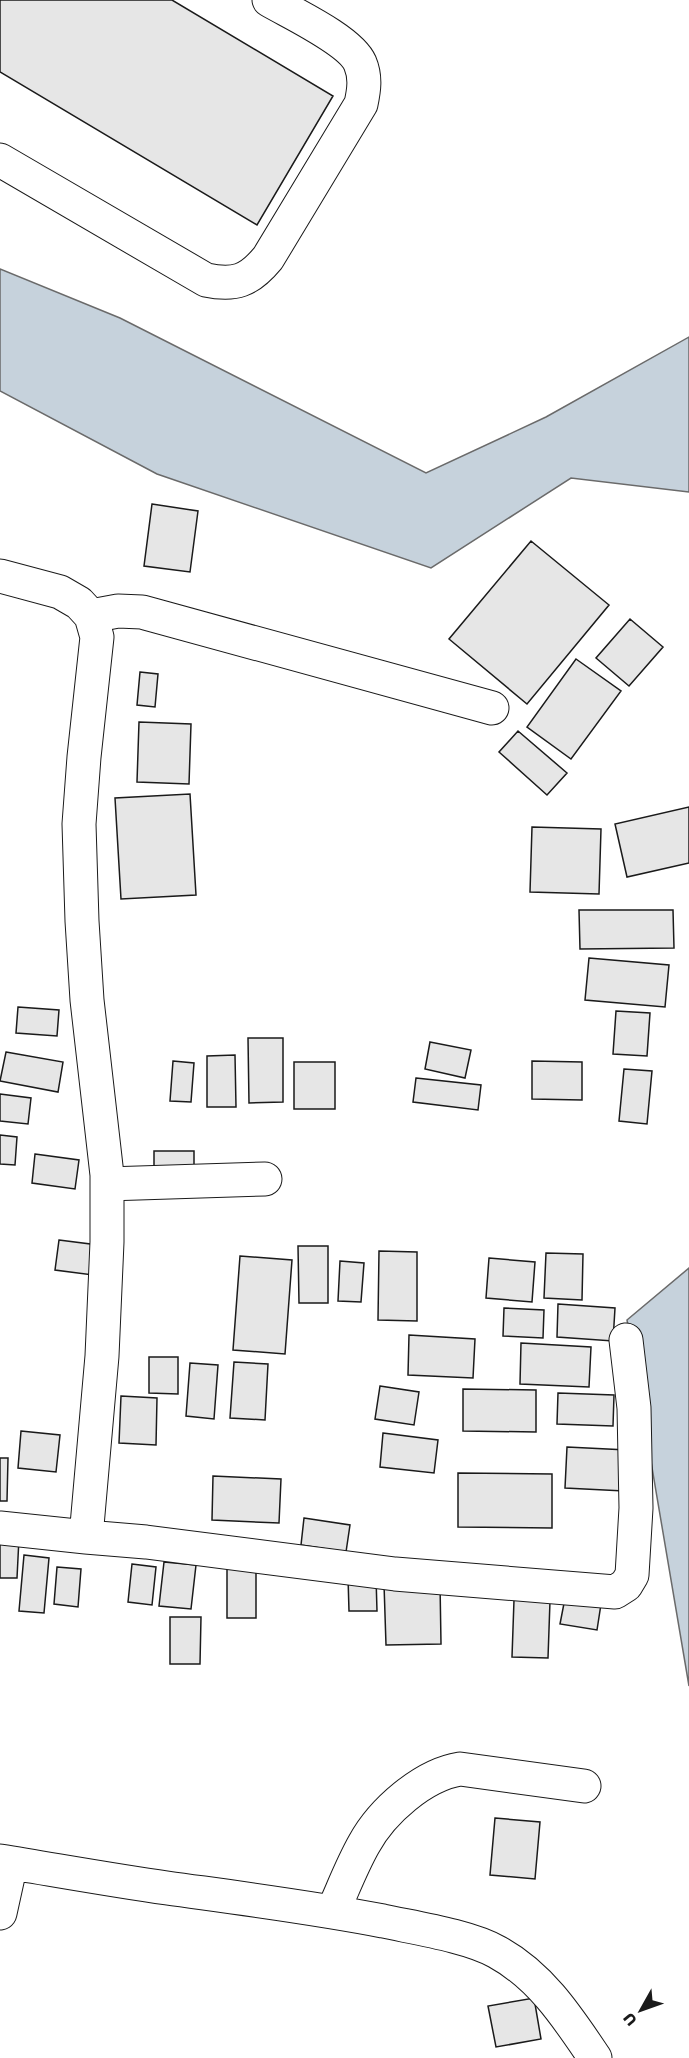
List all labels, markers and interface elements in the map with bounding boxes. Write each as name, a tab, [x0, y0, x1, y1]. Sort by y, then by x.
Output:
north arrow	[611, 1980, 671, 2040]
text: U	[619, 2009, 641, 2030]

